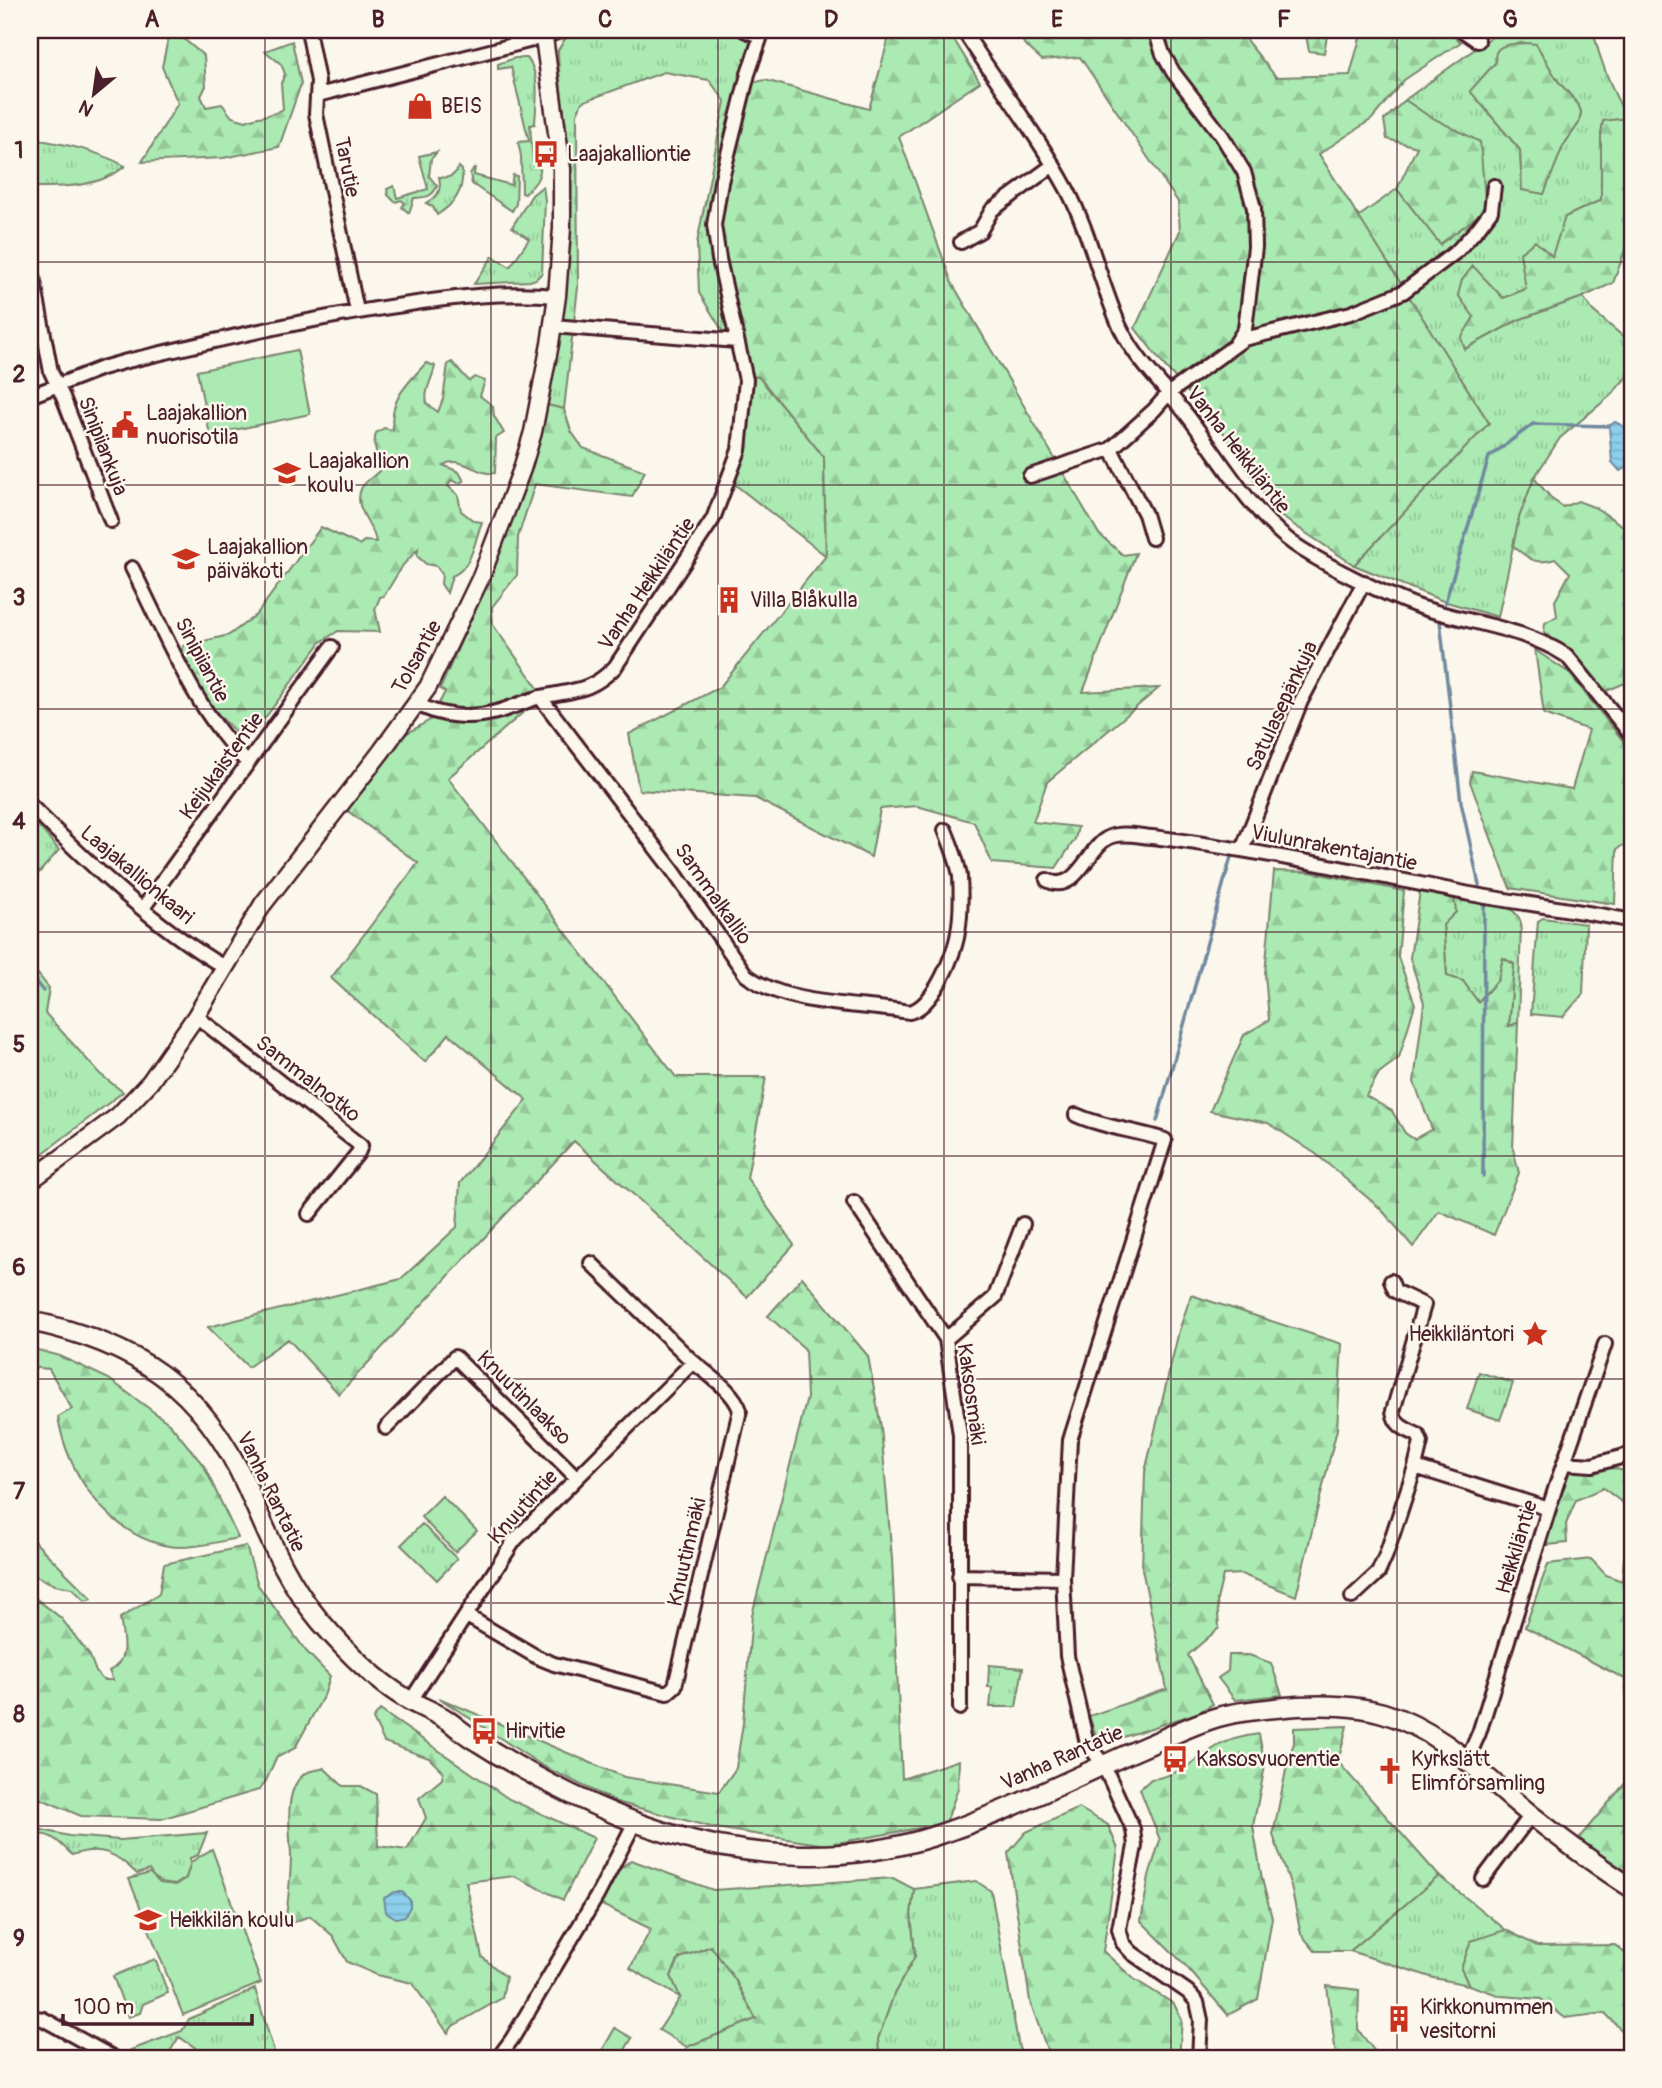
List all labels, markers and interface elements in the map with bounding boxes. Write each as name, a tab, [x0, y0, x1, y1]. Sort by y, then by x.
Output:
text: A	[145, 5, 160, 34]
text: B	[371, 5, 385, 34]
text: C	[598, 5, 612, 34]
text: D	[824, 5, 838, 34]
text: E	[1051, 5, 1063, 34]
text: F	[1277, 5, 1291, 34]
text: G	[1502, 5, 1518, 34]
north arrow	[60, 60, 130, 130]
shop icon: BEIS	[405, 91, 435, 121]
place label: BEIS	[441, 93, 482, 120]
text: N	[75, 94, 98, 122]
street label: Tarutie	[328, 135, 366, 200]
text: 1	[15, 136, 24, 165]
bus stop icon: Laajakalliontie	[531, 139, 561, 169]
place label: Laajakalliontie	[567, 141, 691, 168]
text: 2	[13, 360, 26, 389]
street label: Vanha Heikkiläntie	[1180, 381, 1297, 520]
street label: Sinipiiankuja	[72, 393, 134, 499]
place label: Laajakallion nuorisotila	[146, 400, 247, 451]
public building icon: Laajakallion nuorisotila	[110, 410, 140, 440]
place label: Laajakallion koulu	[308, 448, 409, 499]
school or university icon: Laajakallion koulu	[272, 458, 302, 488]
street label: Vanha Heikkiläntie	[593, 512, 702, 656]
place label: Laajakallion päiväkoti	[207, 534, 308, 585]
school or university icon: Laajakallion päiväkoti	[171, 544, 201, 574]
text: 3	[13, 583, 25, 612]
building icon: Villa Blåkulla	[714, 585, 744, 615]
place label: Villa Blåkulla	[750, 587, 857, 614]
street label: Sinipiiantie	[168, 613, 236, 708]
street label: Tolsantie	[386, 615, 448, 698]
street label: Satulasepänkuja	[1240, 637, 1324, 775]
street label: Keijukaistentie	[174, 706, 270, 825]
text: 4	[12, 807, 26, 836]
street label: Laajakallionkaari	[74, 819, 200, 931]
street label: Viulunrakentajantie	[1249, 819, 1420, 877]
street label: Sammalkallio	[668, 838, 758, 950]
text: 5	[13, 1030, 25, 1059]
street label: Sammalnotko	[250, 1030, 366, 1128]
text: 6	[12, 1253, 26, 1282]
place icon: Heikkiläntori	[1520, 1319, 1550, 1349]
place label: Heikkiläntori	[1409, 1321, 1514, 1348]
street label: Kaksosmäki	[951, 1341, 992, 1447]
street label: Knuutinlaakso	[471, 1345, 577, 1451]
street label: Vanha Rantatie	[230, 1427, 312, 1557]
street label: Knuutintie	[482, 1463, 564, 1550]
text: 7	[13, 1477, 26, 1506]
street label: Knuutinmäki	[661, 1495, 713, 1609]
street label: Heikkiläntie	[1490, 1496, 1544, 1597]
text: 8	[13, 1700, 25, 1729]
bus stop icon: Hirvitie	[469, 1716, 499, 1746]
place label: Hirvitie	[505, 1718, 566, 1745]
street label: Vanha Rantatie	[997, 1719, 1128, 1797]
bus stop icon: Kaksosvuorentie	[1160, 1744, 1190, 1774]
place label: Kaksosvuorentie	[1196, 1746, 1340, 1773]
place label: Kyrkslätt Elimförsamling	[1411, 1746, 1545, 1797]
church icon: Kyrkslätt Elimförsamling	[1375, 1756, 1405, 1786]
school or university icon: Heikkilän koulu	[133, 1905, 163, 1935]
place label: Heikkilän koulu	[169, 1907, 294, 1934]
text: 9	[13, 1924, 25, 1953]
scale bar	[63, 1983, 252, 2027]
text: 100 m	[74, 1994, 134, 2021]
place label: Kirkkonummen vesitorni	[1419, 1994, 1553, 2045]
building icon: Kirkkonummen vesitorni	[1384, 2004, 1414, 2034]

